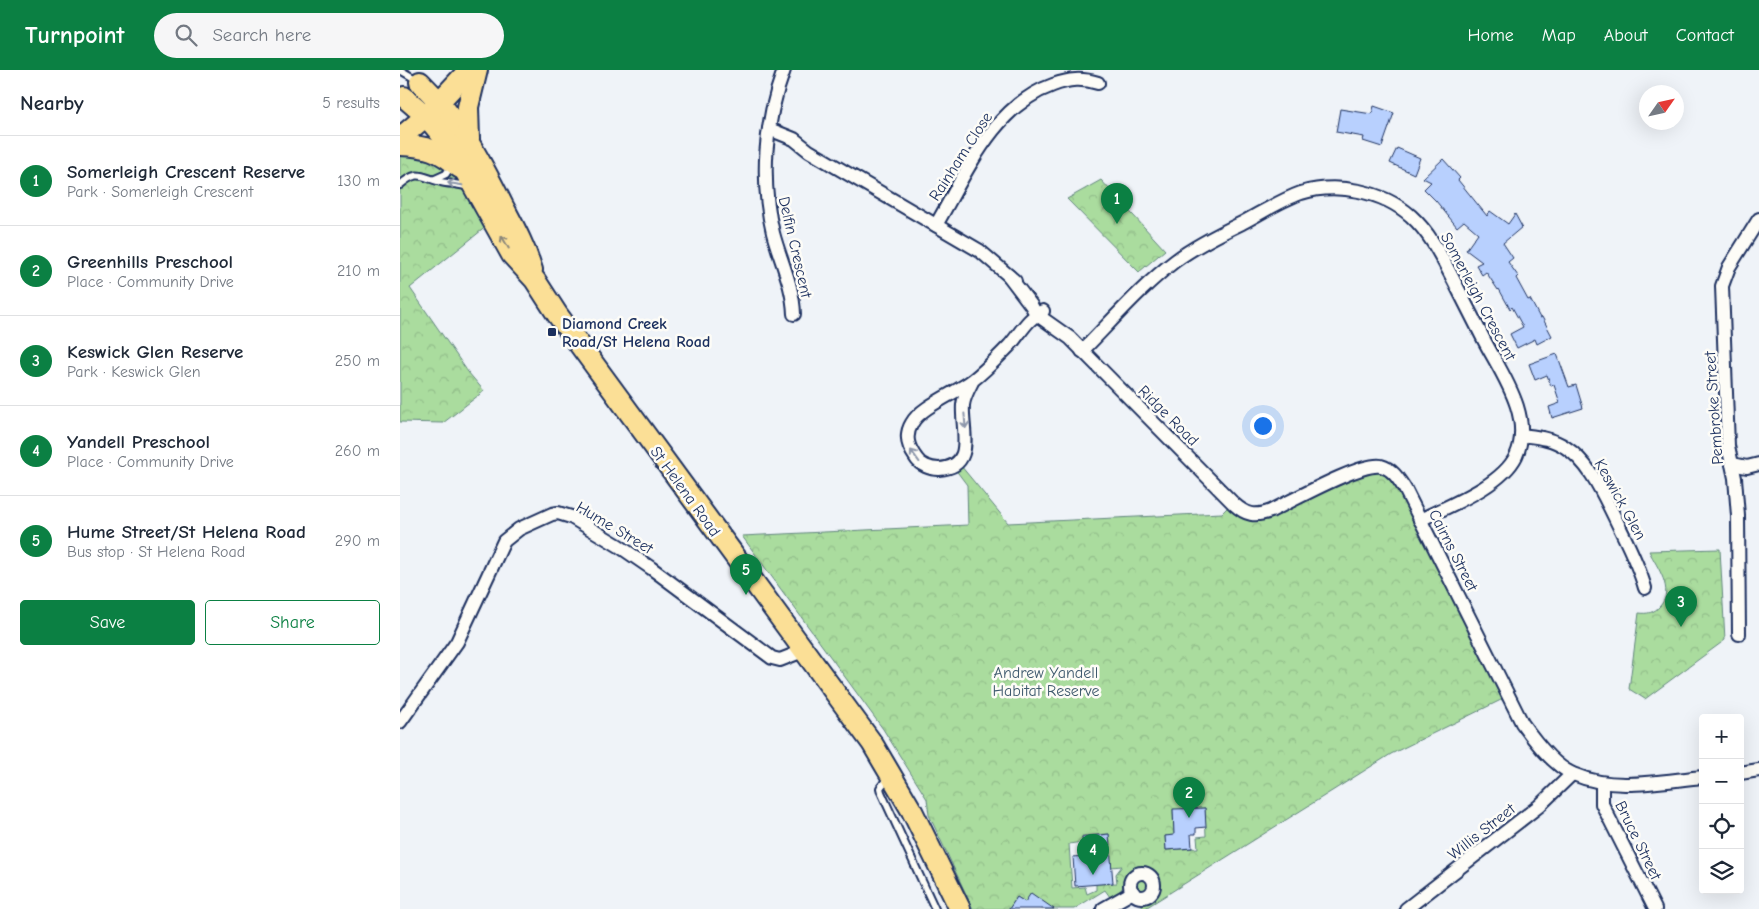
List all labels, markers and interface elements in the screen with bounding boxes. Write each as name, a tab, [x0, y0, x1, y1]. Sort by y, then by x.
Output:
search box	[154, 13, 504, 58]
text: Turnpoint	[25, 21, 124, 49]
icon: search	[172, 21, 200, 49]
text: Search here	[212, 24, 311, 46]
text: Home	[1467, 25, 1514, 46]
text: Map	[1542, 25, 1576, 46]
text: About	[1604, 25, 1648, 46]
text: Contact	[1676, 25, 1734, 46]
north arrow	[1639, 85, 1684, 130]
text: Nearby	[20, 91, 84, 115]
text: 5 results	[322, 94, 380, 112]
street label: Rainham Close	[926, 109, 996, 204]
text: Somerleigh Crescent Reserve	[67, 161, 305, 183]
text: 1	[33, 172, 39, 190]
text: 130 m	[337, 172, 380, 190]
one-way arrow	[447, 179, 463, 189]
text: Park · Somerleigh Crescent	[67, 183, 253, 201]
pin: 1	[1101, 183, 1133, 224]
street label: Delfin Crescent	[775, 195, 816, 300]
street label: Somerleigh Crescent	[1437, 230, 1520, 364]
one-way arrow	[499, 236, 509, 250]
text: Greenhills Preschool	[67, 251, 233, 273]
text: 2	[32, 262, 40, 280]
text: 210 m	[337, 262, 380, 280]
text: Place · Community Drive	[67, 273, 234, 291]
place label: Diamond Creek Road/St Helena Road	[562, 315, 710, 351]
marker: Diamond Creek Road/St Helena Road	[546, 326, 558, 338]
text: Keswick Glen Reserve	[67, 341, 243, 363]
street label: Pembroke Street	[1701, 350, 1727, 465]
text: 3	[32, 352, 40, 370]
text: 250 m	[335, 352, 380, 370]
text: Park · Keswick Glen	[67, 363, 201, 381]
street label: Ridge Road	[1134, 382, 1202, 450]
one-way arrow	[960, 413, 969, 429]
your location	[1250, 413, 1276, 439]
text: Yandell Preschool	[67, 431, 210, 453]
text: 4	[32, 442, 40, 460]
text: 260 m	[335, 442, 380, 460]
street label: St Helena Road	[647, 443, 724, 540]
one-way arrow	[910, 449, 920, 463]
text: Place · Community Drive	[67, 453, 234, 471]
street label: Keswick Glen	[1591, 456, 1650, 543]
street label: Hume Street	[573, 498, 657, 558]
street label: Cairns Street	[1425, 507, 1482, 595]
text: Hume Street/St Helena Road	[67, 521, 306, 543]
text: 5	[32, 532, 40, 550]
text: 290 m	[335, 532, 380, 550]
text: Bus stop · St Helena Road	[67, 543, 245, 561]
pin: 5	[730, 554, 762, 595]
pin: 3	[1665, 586, 1697, 627]
button: Save	[20, 600, 195, 645]
button: Share	[205, 600, 380, 645]
park label: Andrew Yandell Habitat Reserve	[992, 664, 1100, 700]
map controls	[1699, 714, 1744, 894]
button: +	[1699, 714, 1744, 759]
button: −	[1699, 759, 1744, 804]
pin: 2	[1173, 777, 1205, 818]
street label: Bruce Street	[1611, 798, 1665, 883]
street label: Willis Street	[1444, 800, 1519, 864]
button: locate	[1699, 804, 1744, 849]
pin: 4	[1077, 834, 1109, 875]
button: layers	[1699, 849, 1744, 894]

